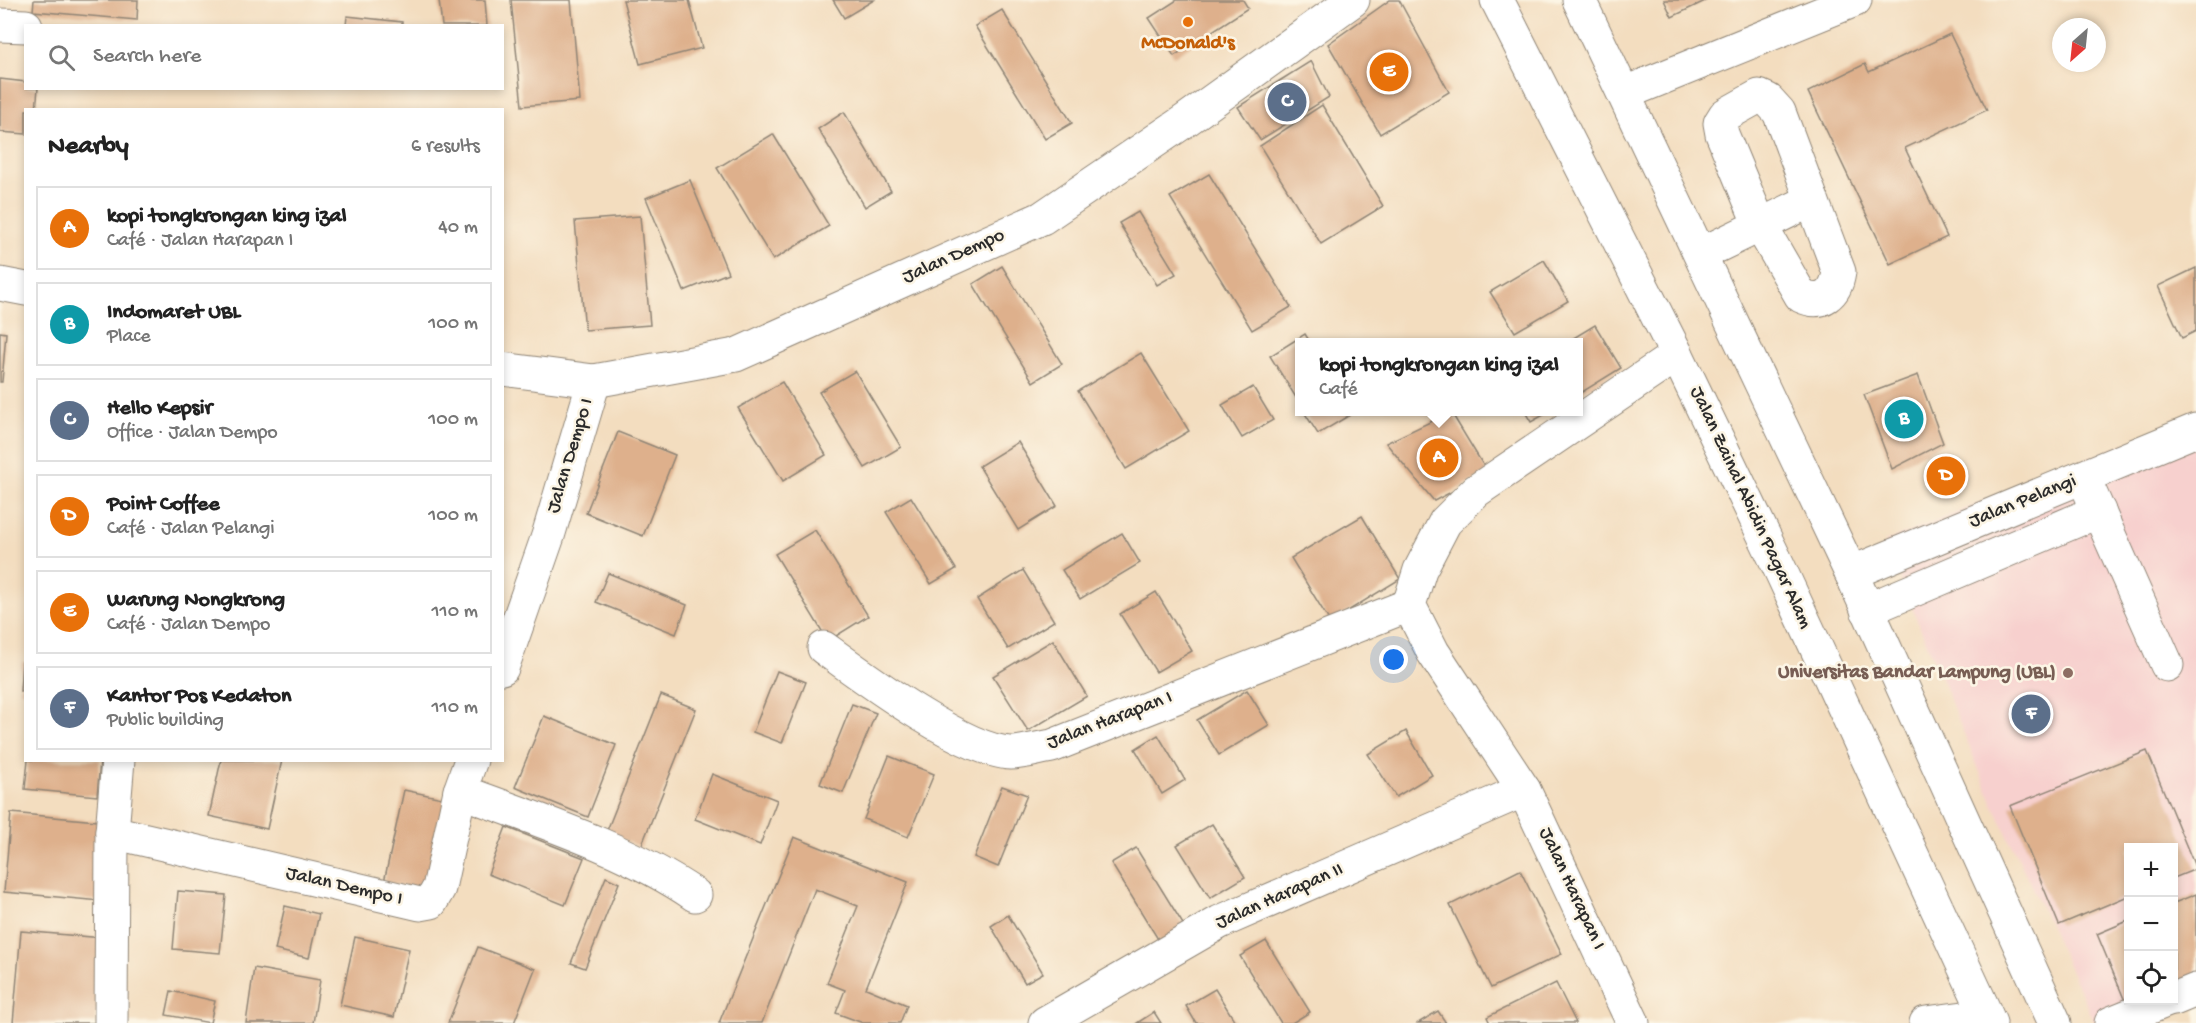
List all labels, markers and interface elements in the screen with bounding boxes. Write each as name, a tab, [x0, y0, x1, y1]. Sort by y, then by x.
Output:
marker: McDonald's	[1181, 15, 1195, 29]
north arrow	[2052, 18, 2106, 72]
search box	[24, 24, 504, 90]
place label: McDonald's	[1141, 33, 1236, 56]
icon: search	[45, 41, 78, 74]
text: Search here	[93, 44, 201, 70]
pin: E	[1370, 50, 1408, 94]
pin: C	[1268, 80, 1306, 124]
text: Nearby	[48, 132, 129, 163]
text: 6 results	[411, 136, 480, 159]
text: kopi tongkrongan king izal	[107, 204, 347, 230]
text: A	[64, 217, 75, 240]
text: 40 m	[438, 217, 478, 240]
street label: Jalan Dempo	[899, 224, 1009, 290]
text: Café · Jalan Harapan I	[107, 230, 293, 253]
text: Indomaret UBL	[107, 300, 240, 326]
text: B	[64, 313, 75, 336]
text: 100 m	[428, 313, 478, 336]
text: Place	[107, 326, 151, 349]
popup	[1295, 338, 1583, 416]
text: kopi tongkrongan king izal	[1319, 353, 1559, 379]
text: Café	[1319, 379, 1358, 402]
street label: Jalan Zainal Abidin Pagar Alam	[1684, 383, 1816, 633]
text: Hello Kepsir	[107, 396, 212, 422]
street label: Jalan Dempo I	[543, 396, 599, 516]
pin: B	[1884, 396, 1924, 442]
text: C	[64, 409, 75, 432]
text: 100 m	[428, 409, 478, 432]
text: Office · Jalan Dempo	[107, 422, 278, 445]
pin: A	[1420, 436, 1458, 480]
pin: D	[1926, 454, 1966, 498]
street label: Jalan Pelangi	[1966, 470, 2080, 534]
text: Point Coffee	[107, 492, 220, 518]
text: D	[63, 505, 76, 528]
text: 100 m	[428, 505, 478, 528]
text: Café · Jalan Pelangi	[107, 518, 275, 541]
text: Warung Nongkrong	[107, 588, 285, 614]
text: E	[63, 601, 76, 624]
text: 110 m	[432, 601, 478, 624]
text: Café · Jalan Dempo	[107, 614, 270, 637]
your location	[1379, 645, 1408, 674]
place label: Universitas Bandar Lampung (UBL)	[1778, 662, 2056, 685]
marker: Universitas Bandar Lampung (UBL)	[2061, 666, 2075, 680]
text: Kantor Pos Kedaton	[107, 684, 291, 710]
street label: Jalan Harapan I	[1044, 687, 1176, 755]
pin: F	[2012, 692, 2050, 736]
text: F	[64, 697, 75, 720]
text: 110 m	[432, 697, 478, 720]
text: Public building	[107, 710, 224, 733]
street label: Jalan Harapan I	[1533, 824, 1609, 954]
map controls	[2124, 843, 2178, 1005]
button: +	[2124, 843, 2178, 897]
street label: Jalan Harapan II	[1213, 859, 1347, 935]
street label: Jalan Dempo I	[284, 862, 404, 912]
button: −	[2124, 897, 2178, 951]
button: locate	[2124, 951, 2178, 1005]

